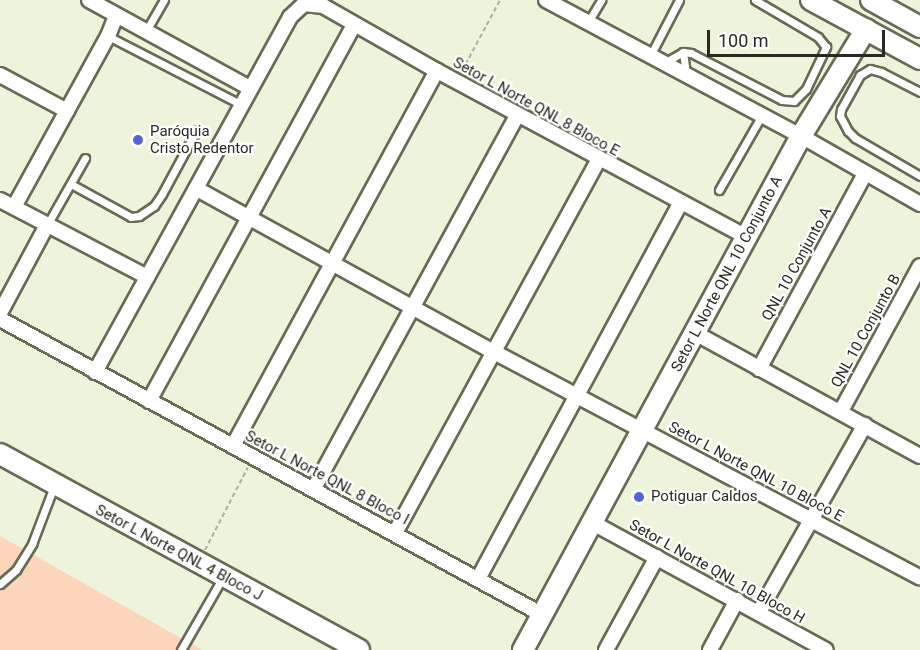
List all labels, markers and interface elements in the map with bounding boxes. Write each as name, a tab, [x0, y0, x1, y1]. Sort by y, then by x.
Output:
scale bar	[710, 18, 888, 56]
text: 100 m	[718, 30, 769, 51]
street label: Setor L Norte QNL 8 Bloco E	[450, 54, 622, 160]
place label: Paróquia Cristo Redentor	[150, 122, 254, 157]
marker: Paróquia Cristo Redentor	[131, 133, 145, 147]
street label: Setor L Norte QNL 10 Conjunto A	[668, 173, 786, 375]
street label: QNL 10 Conjunto A	[758, 204, 836, 324]
street label: QNL 10 Conjunto B	[827, 271, 905, 391]
street label: Setor L Norte QNL 10 Bloco E	[665, 418, 847, 526]
street label: Setor L Norte QNL 8 Bloco I	[242, 427, 412, 529]
place label: Potiguar Caldos	[651, 488, 757, 506]
marker: Potiguar Caldos	[632, 490, 646, 504]
street label: Setor L Norte QNL 4 Bloco J	[92, 501, 266, 605]
street label: Setor L Norte QNL 10 Bloco H	[626, 516, 808, 628]

